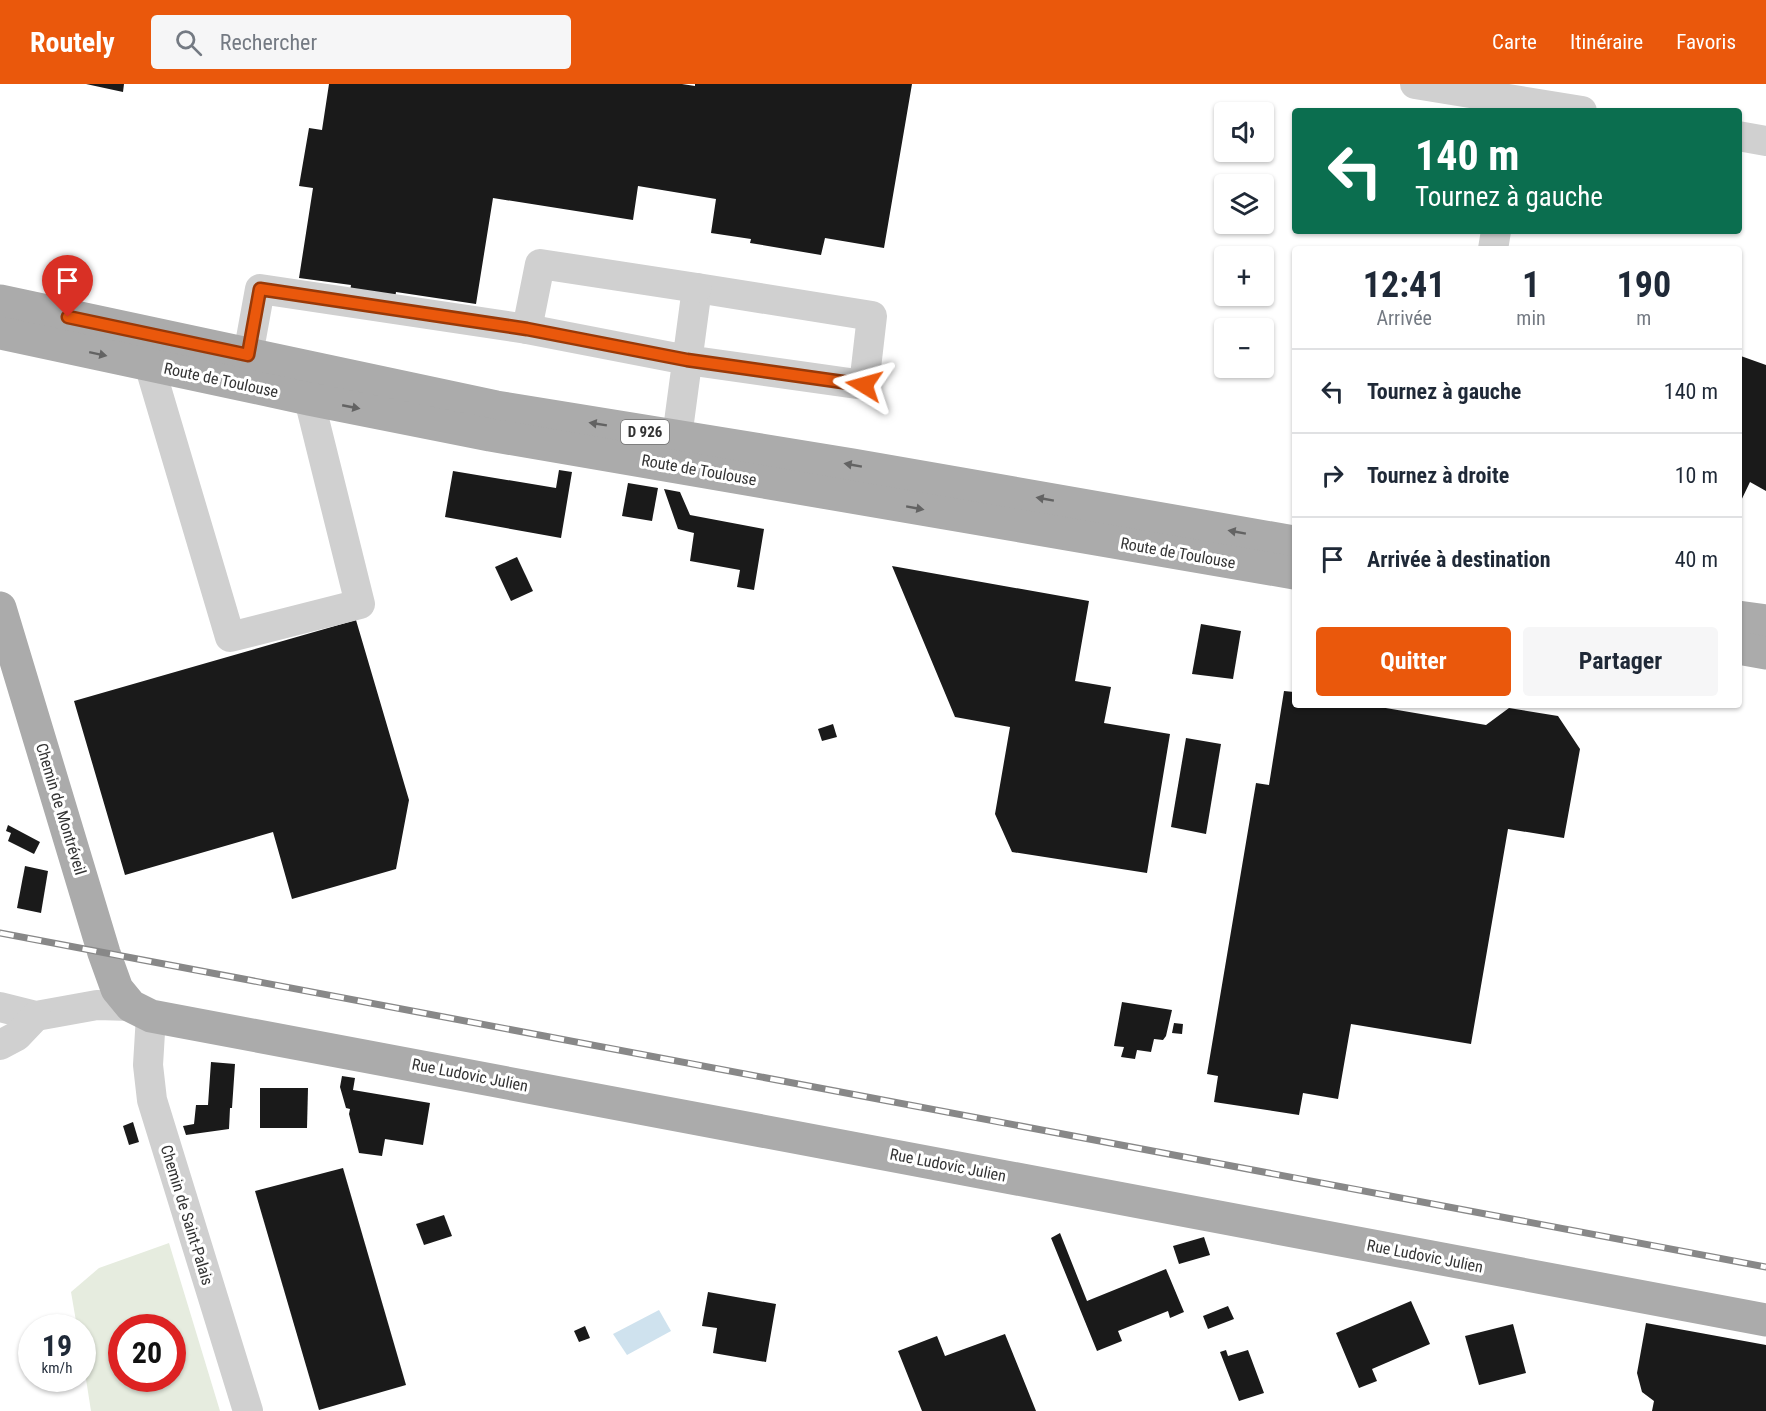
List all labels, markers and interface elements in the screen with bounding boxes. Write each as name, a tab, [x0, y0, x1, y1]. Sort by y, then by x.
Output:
search box	[151, 15, 571, 69]
text: Routely	[30, 26, 115, 59]
icon: search	[172, 26, 205, 59]
text: Rechercher	[220, 30, 317, 55]
text: Carte	[1492, 30, 1537, 54]
text: Itinéraire	[1570, 30, 1643, 54]
text: Favoris	[1676, 30, 1736, 54]
map controls	[1214, 102, 1274, 378]
button: sound	[1214, 102, 1274, 162]
text: 140 m	[1415, 131, 1520, 180]
icon: left	[1316, 132, 1394, 210]
button: layers	[1214, 174, 1274, 234]
text: Tournez à gauche	[1415, 181, 1603, 213]
button: +	[1214, 246, 1274, 306]
pin	[42, 255, 93, 317]
icon: arrive	[51, 264, 84, 297]
text: 12:41	[1363, 264, 1445, 306]
text: 1	[1522, 264, 1540, 306]
text: 190	[1617, 264, 1671, 306]
text: Arrivée	[1376, 306, 1432, 330]
text: min	[1516, 306, 1546, 330]
text: m	[1636, 306, 1651, 330]
button: −	[1214, 318, 1274, 378]
one-way arrow	[89, 350, 108, 359]
position arrow	[832, 353, 896, 417]
street label: Route de Toulouse	[162, 359, 280, 401]
icon: left	[1316, 375, 1349, 408]
text: Tournez à gauche	[1367, 379, 1521, 404]
text: 140 m	[1664, 379, 1718, 404]
one-way arrow	[342, 403, 361, 412]
one-way arrow	[588, 419, 607, 428]
road number: D 926	[621, 420, 669, 444]
street label: Route de Toulouse	[640, 451, 758, 489]
icon: right	[1316, 459, 1349, 492]
one-way arrow	[843, 461, 862, 470]
text: Tournez à droite	[1367, 463, 1509, 488]
text: 10 m	[1675, 463, 1718, 488]
one-way arrow	[1035, 494, 1054, 503]
one-way arrow	[906, 503, 925, 512]
one-way arrow	[1227, 528, 1246, 537]
street label: Route de Toulouse	[1119, 534, 1237, 572]
icon: arrive	[1316, 543, 1349, 576]
text: Arrivée à destination	[1367, 547, 1551, 572]
text: 40 m	[1675, 547, 1718, 572]
button: Quitter	[1316, 627, 1511, 696]
button: Partager	[1523, 627, 1718, 696]
street label: Chemin de Montréveil	[32, 741, 90, 877]
street label: Rue Ludovic Julien	[410, 1054, 530, 1096]
street label: Chemin de Saint-Palais	[157, 1143, 217, 1287]
street label: Rue Ludovic Julien	[888, 1144, 1008, 1186]
street label: Rue Ludovic Julien	[1365, 1235, 1485, 1277]
speed limit sign: 20	[108, 1314, 186, 1392]
text: 19	[42, 1328, 72, 1363]
text: km/h	[42, 1359, 72, 1377]

